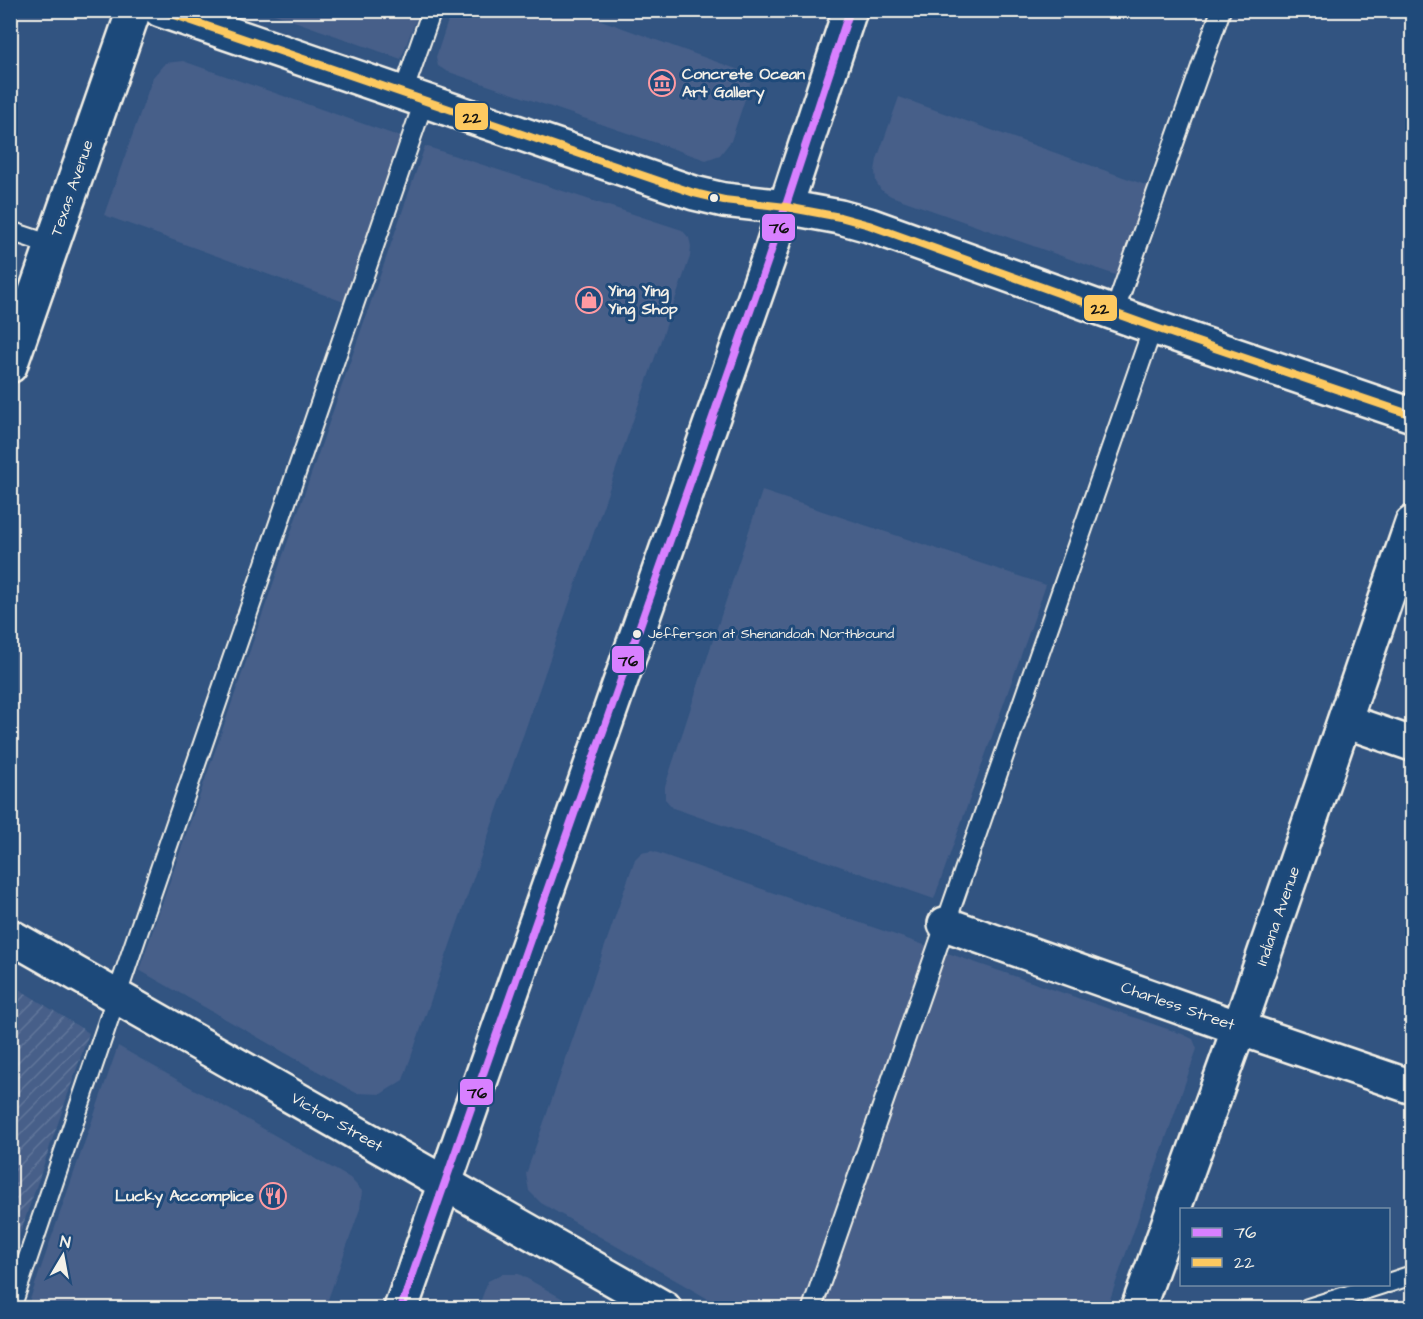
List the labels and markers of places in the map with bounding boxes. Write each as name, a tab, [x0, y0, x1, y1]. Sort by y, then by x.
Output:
place label: Concrete Ocean Art Gallery	[682, 63, 805, 104]
museum icon: Concrete Ocean Art Gallery	[647, 68, 677, 98]
unlabelled marker	[708, 192, 720, 204]
place label: Ying Ying Ying Shop	[608, 280, 678, 322]
shop icon: Ying Ying Ying Shop	[574, 285, 604, 315]
place label: Jefferson at Shenandoah Northbound	[648, 624, 894, 644]
marker: Jefferson at Shenandoah Northbound	[631, 628, 643, 640]
restaurant icon: Lucky Accomplice	[258, 1181, 288, 1211]
place label: Lucky Accomplice	[115, 1185, 254, 1208]

